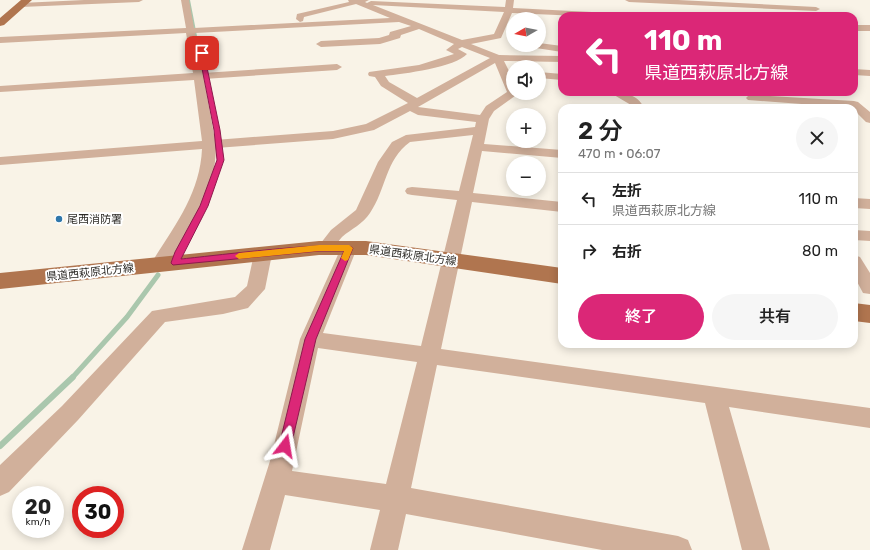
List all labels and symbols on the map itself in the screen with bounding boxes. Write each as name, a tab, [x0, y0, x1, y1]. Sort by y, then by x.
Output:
north arrow	[506, 12, 546, 52]
pin	[185, 36, 219, 70]
place label: 尾西消防署	[67, 213, 122, 226]
marker: 尾西消防署	[54, 214, 64, 224]
street label: 県道西萩原北方線	[368, 243, 457, 268]
street label: 県道西萩原北方線	[46, 261, 134, 284]
position arrow	[264, 425, 306, 467]
speed limit sign: 30	[72, 486, 124, 538]

